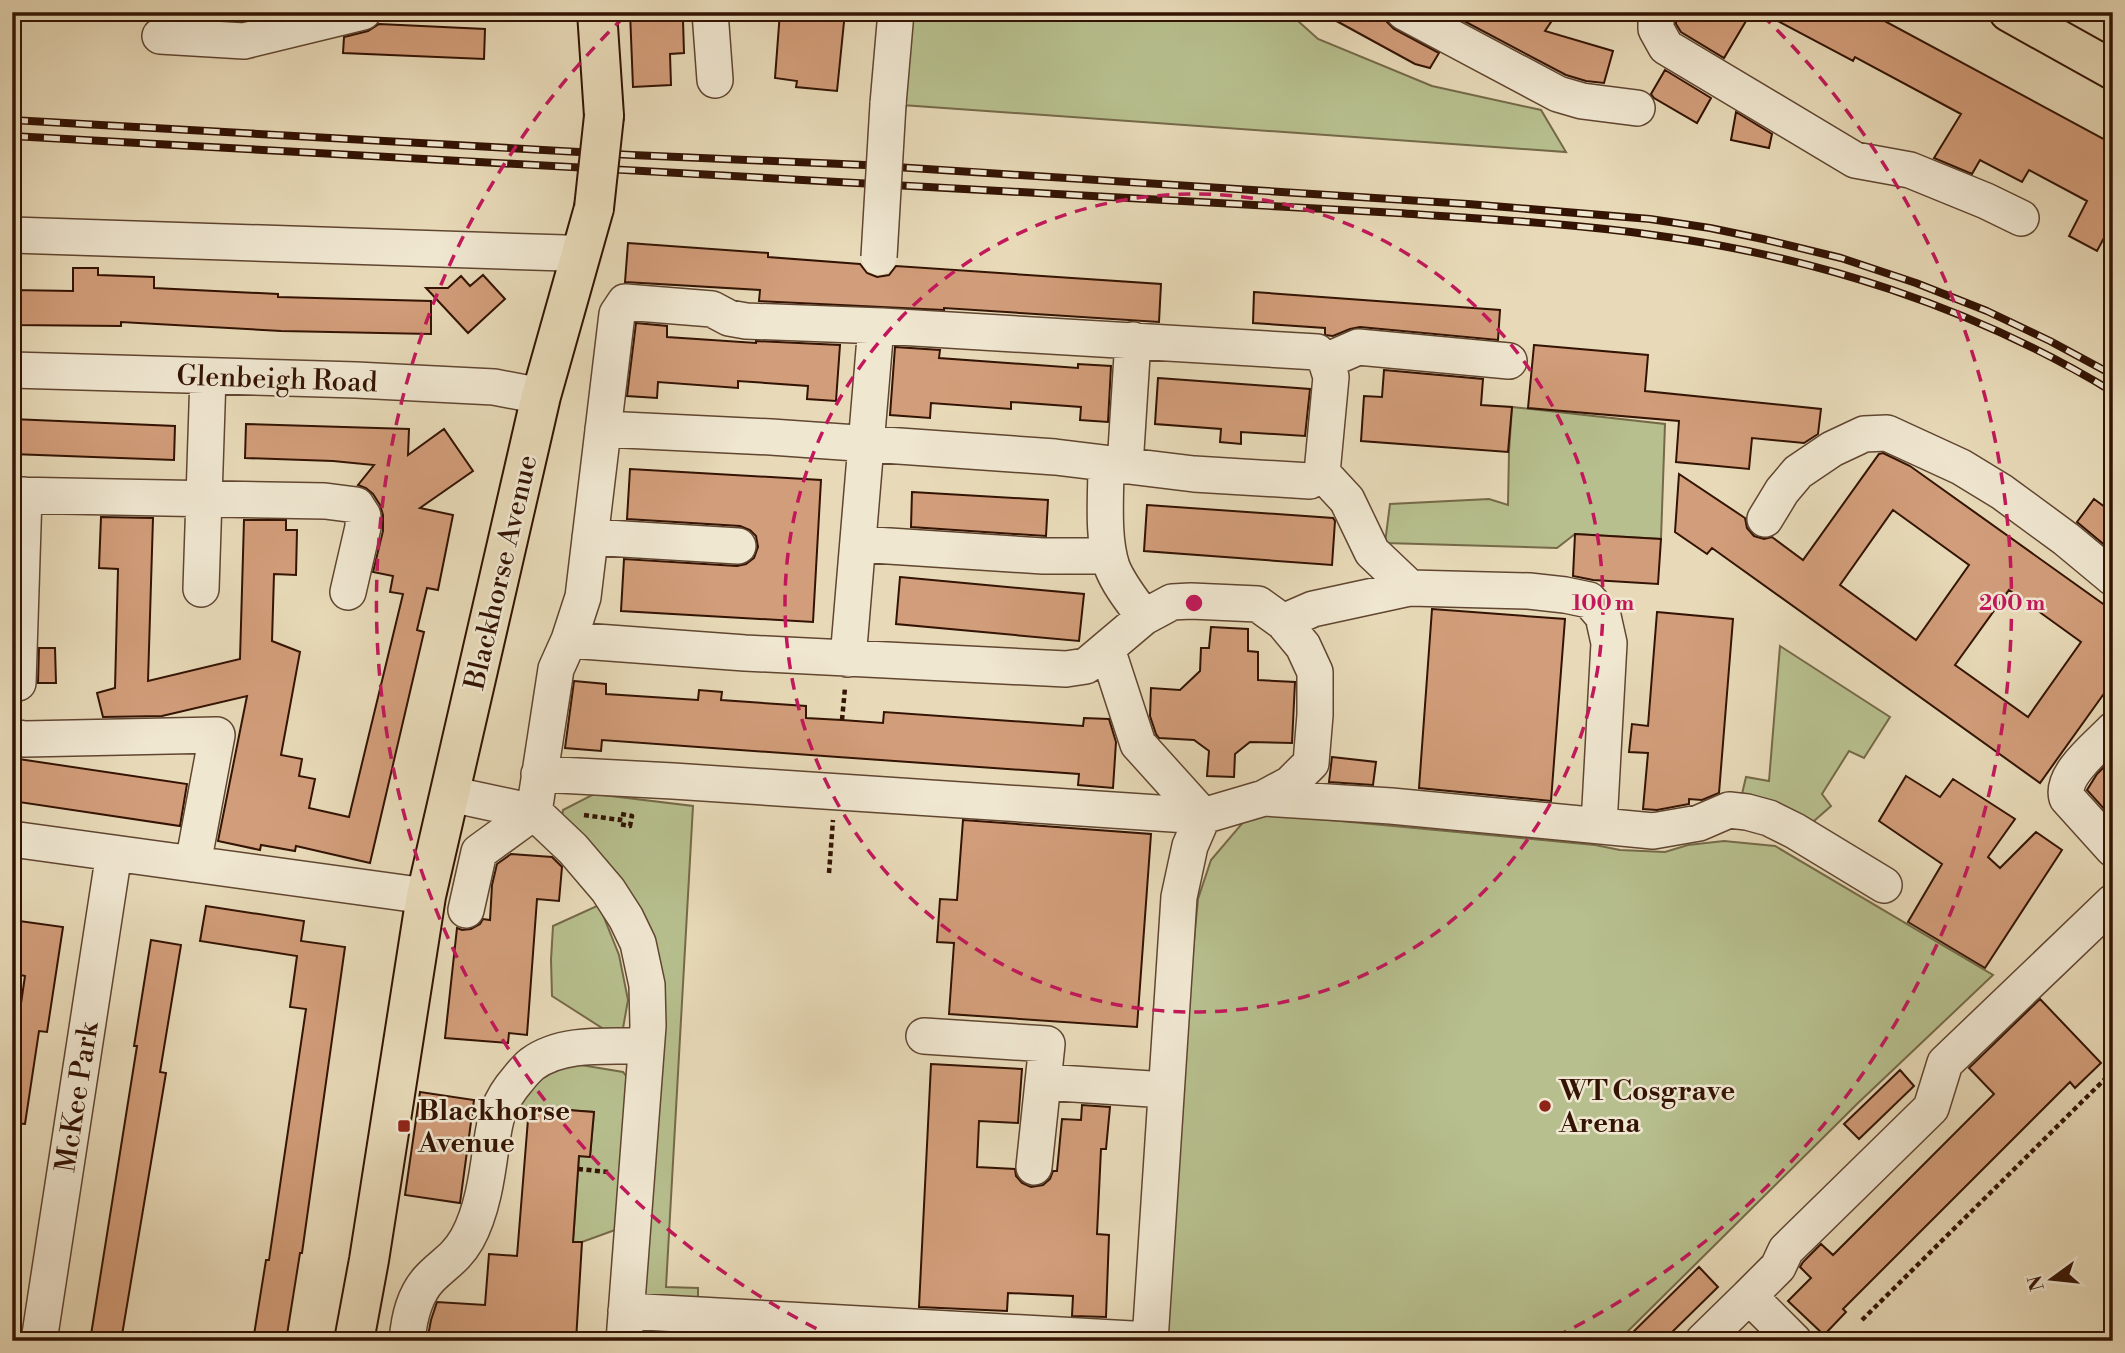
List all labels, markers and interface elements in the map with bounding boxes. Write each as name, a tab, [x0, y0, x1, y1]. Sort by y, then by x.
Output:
street label: Glenbeigh Road	[176, 359, 378, 400]
street label: Blackhorse Avenue	[457, 452, 545, 694]
centre of rings	[1182, 591, 1206, 615]
text: 100 m	[1572, 591, 1634, 617]
text: 200 m	[1979, 591, 2045, 617]
street label: McKee Park	[48, 1018, 107, 1175]
place label: WT Cosgrave Arena	[1558, 1074, 1735, 1141]
place label: Blackhorse Avenue	[417, 1094, 570, 1161]
marker: WT Cosgrave Arena	[1537, 1098, 1553, 1114]
marker: Blackhorse Avenue	[396, 1118, 412, 1134]
north arrow	[2016, 1244, 2086, 1314]
text: N	[2023, 1273, 2050, 1294]

